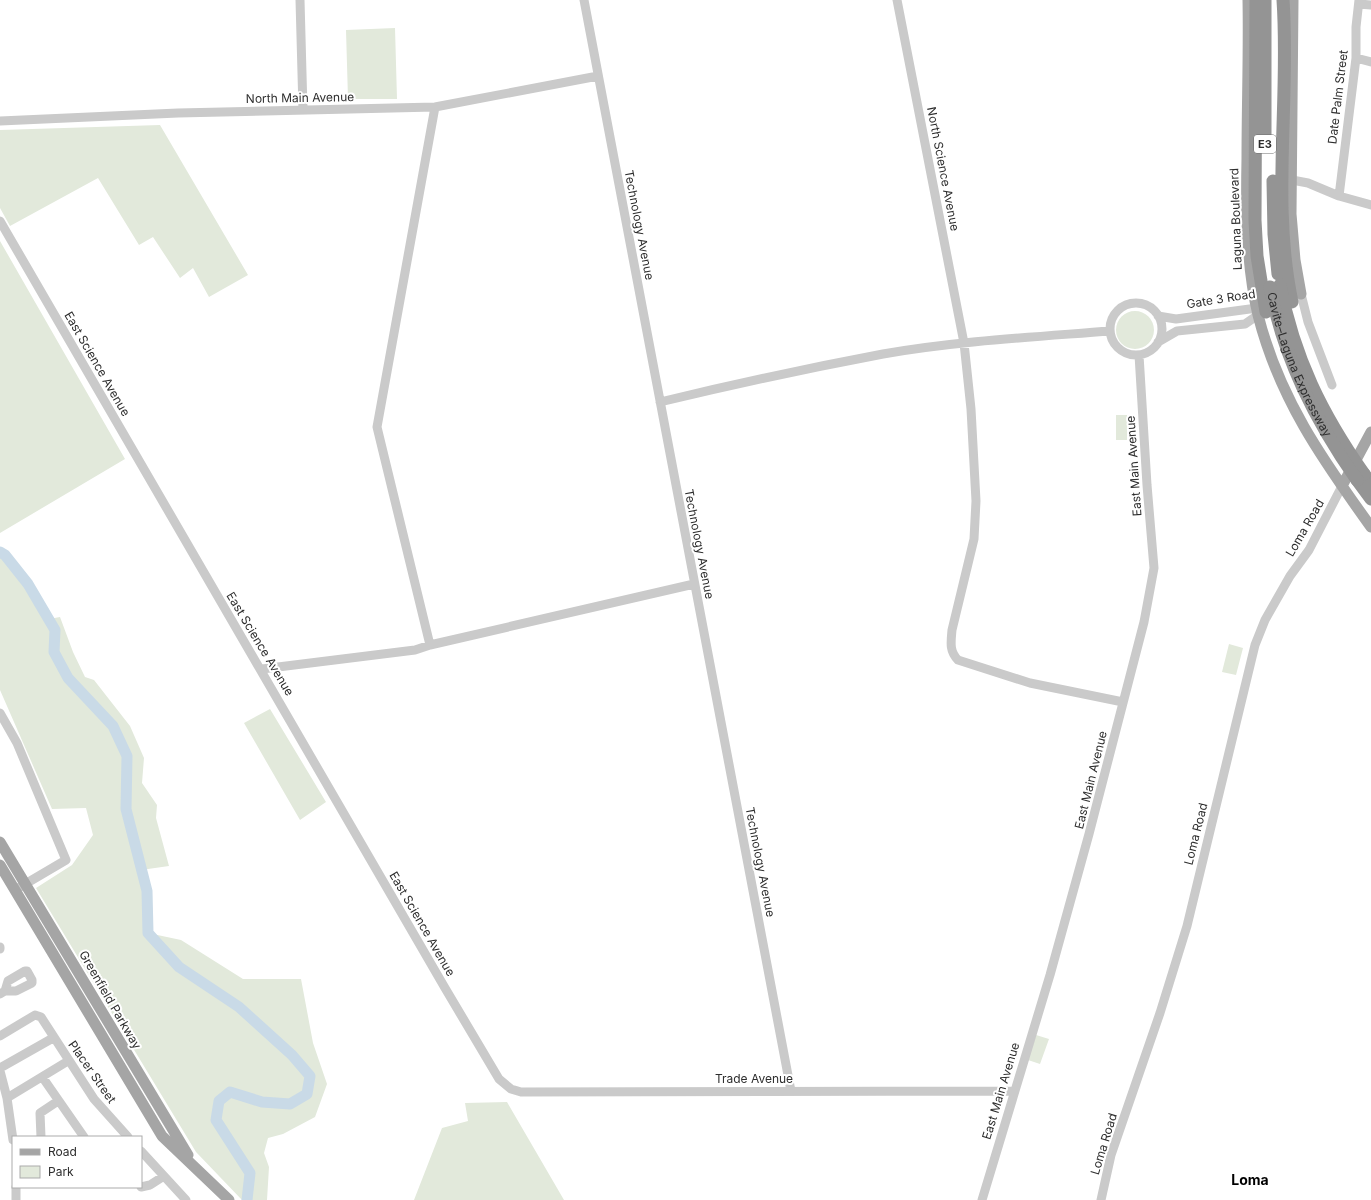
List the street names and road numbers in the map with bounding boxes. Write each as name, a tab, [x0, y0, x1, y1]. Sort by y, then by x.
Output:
street label: Date Palm Street	[1324, 49, 1351, 145]
street label: North Main Avenue	[246, 89, 354, 106]
street label: North Science Avenue	[924, 106, 963, 232]
road number: E3	[1254, 135, 1276, 153]
street label: Laguna Boulevard	[1226, 168, 1245, 270]
street label: Technology Avenue	[621, 169, 658, 281]
street label: Gate 3 Road	[1185, 286, 1256, 311]
street label: Cavite–Laguna Expressway	[1264, 291, 1335, 440]
street label: East Science Avenue	[61, 309, 134, 419]
street label: East Main Avenue	[1123, 415, 1144, 517]
street label: Technology Avenue	[681, 488, 718, 600]
street label: Loma Road	[1282, 496, 1327, 559]
street label: East Science Avenue	[223, 589, 297, 698]
street label: East Main Avenue	[1071, 729, 1110, 831]
street label: Loma Road	[1181, 801, 1210, 867]
street label: Technology Avenue	[742, 806, 779, 918]
street label: East Science Avenue	[386, 869, 459, 979]
street label: Greenfield Parkway	[76, 948, 145, 1052]
street label: Placer Street	[65, 1038, 120, 1106]
street label: East Main Avenue	[979, 1041, 1022, 1141]
street label: Trade Avenue	[715, 1071, 793, 1086]
street label: Loma Road	[1087, 1111, 1120, 1176]

